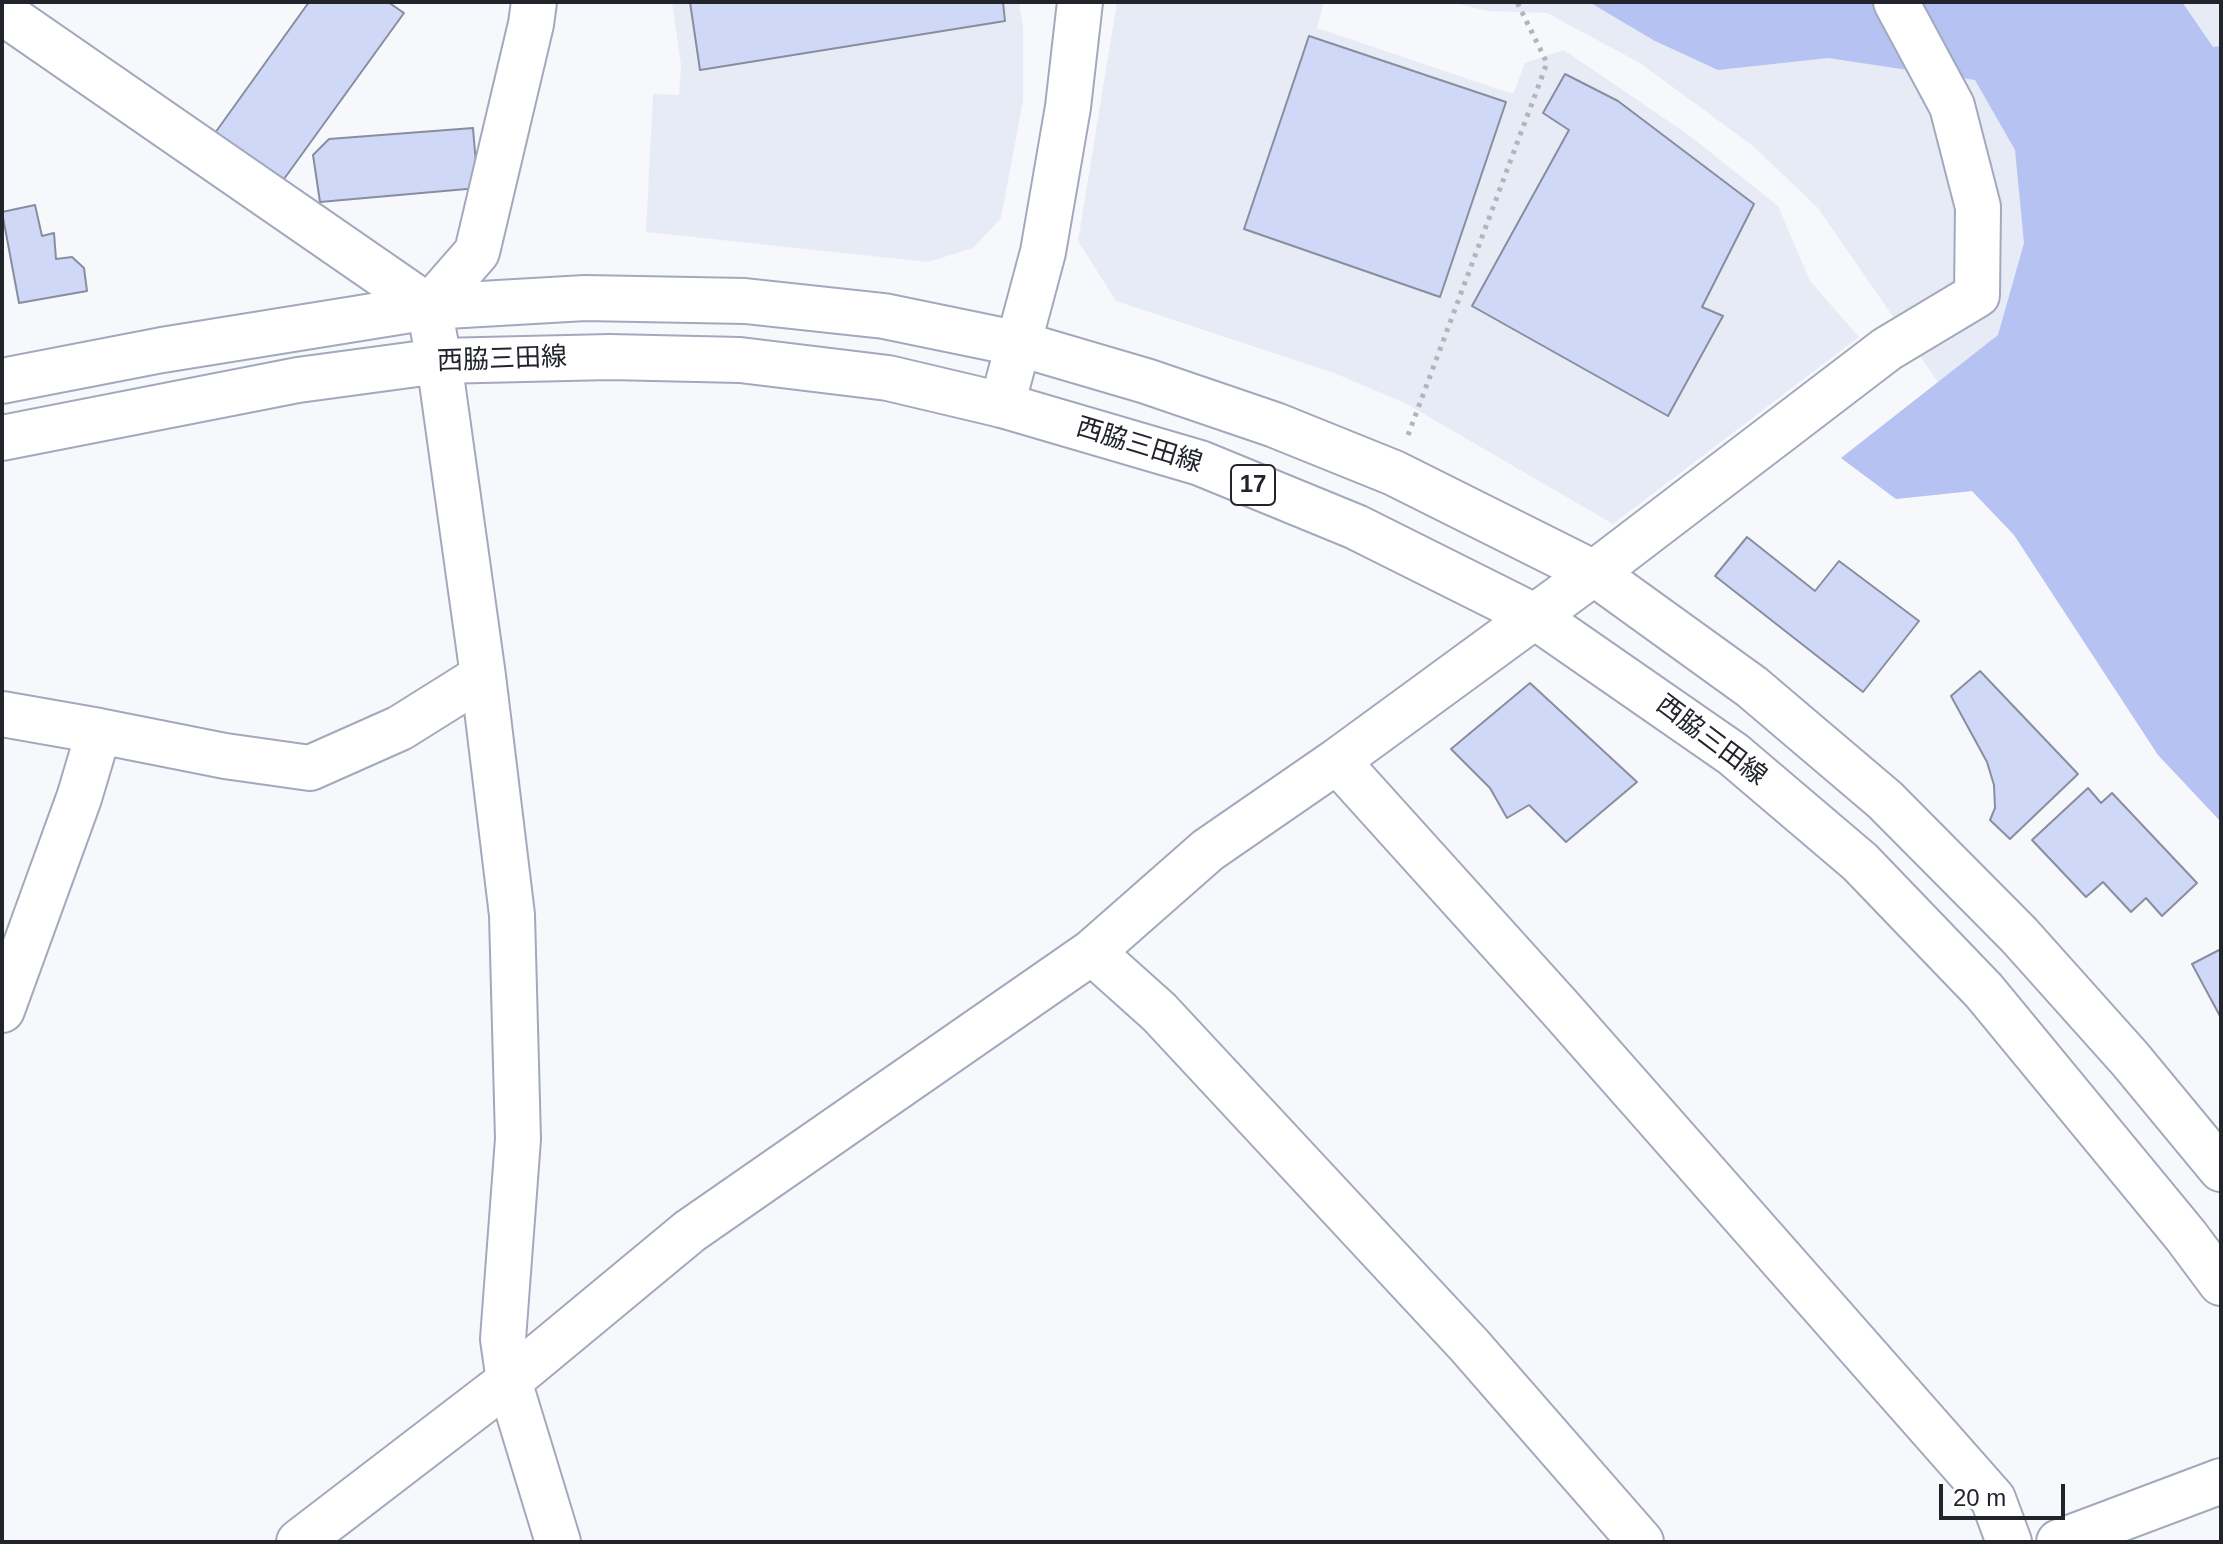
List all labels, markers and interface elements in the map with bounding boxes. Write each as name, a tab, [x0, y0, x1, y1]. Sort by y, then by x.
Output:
street label: 西脇三田線	[436, 342, 568, 378]
street label: 西脇三田線	[1072, 412, 1206, 480]
road number: 17	[1231, 465, 1275, 505]
street label: 西脇三田線	[1650, 689, 1772, 793]
scale bar	[1943, 1468, 2069, 1518]
text: 20 m	[1953, 1484, 2006, 1511]

